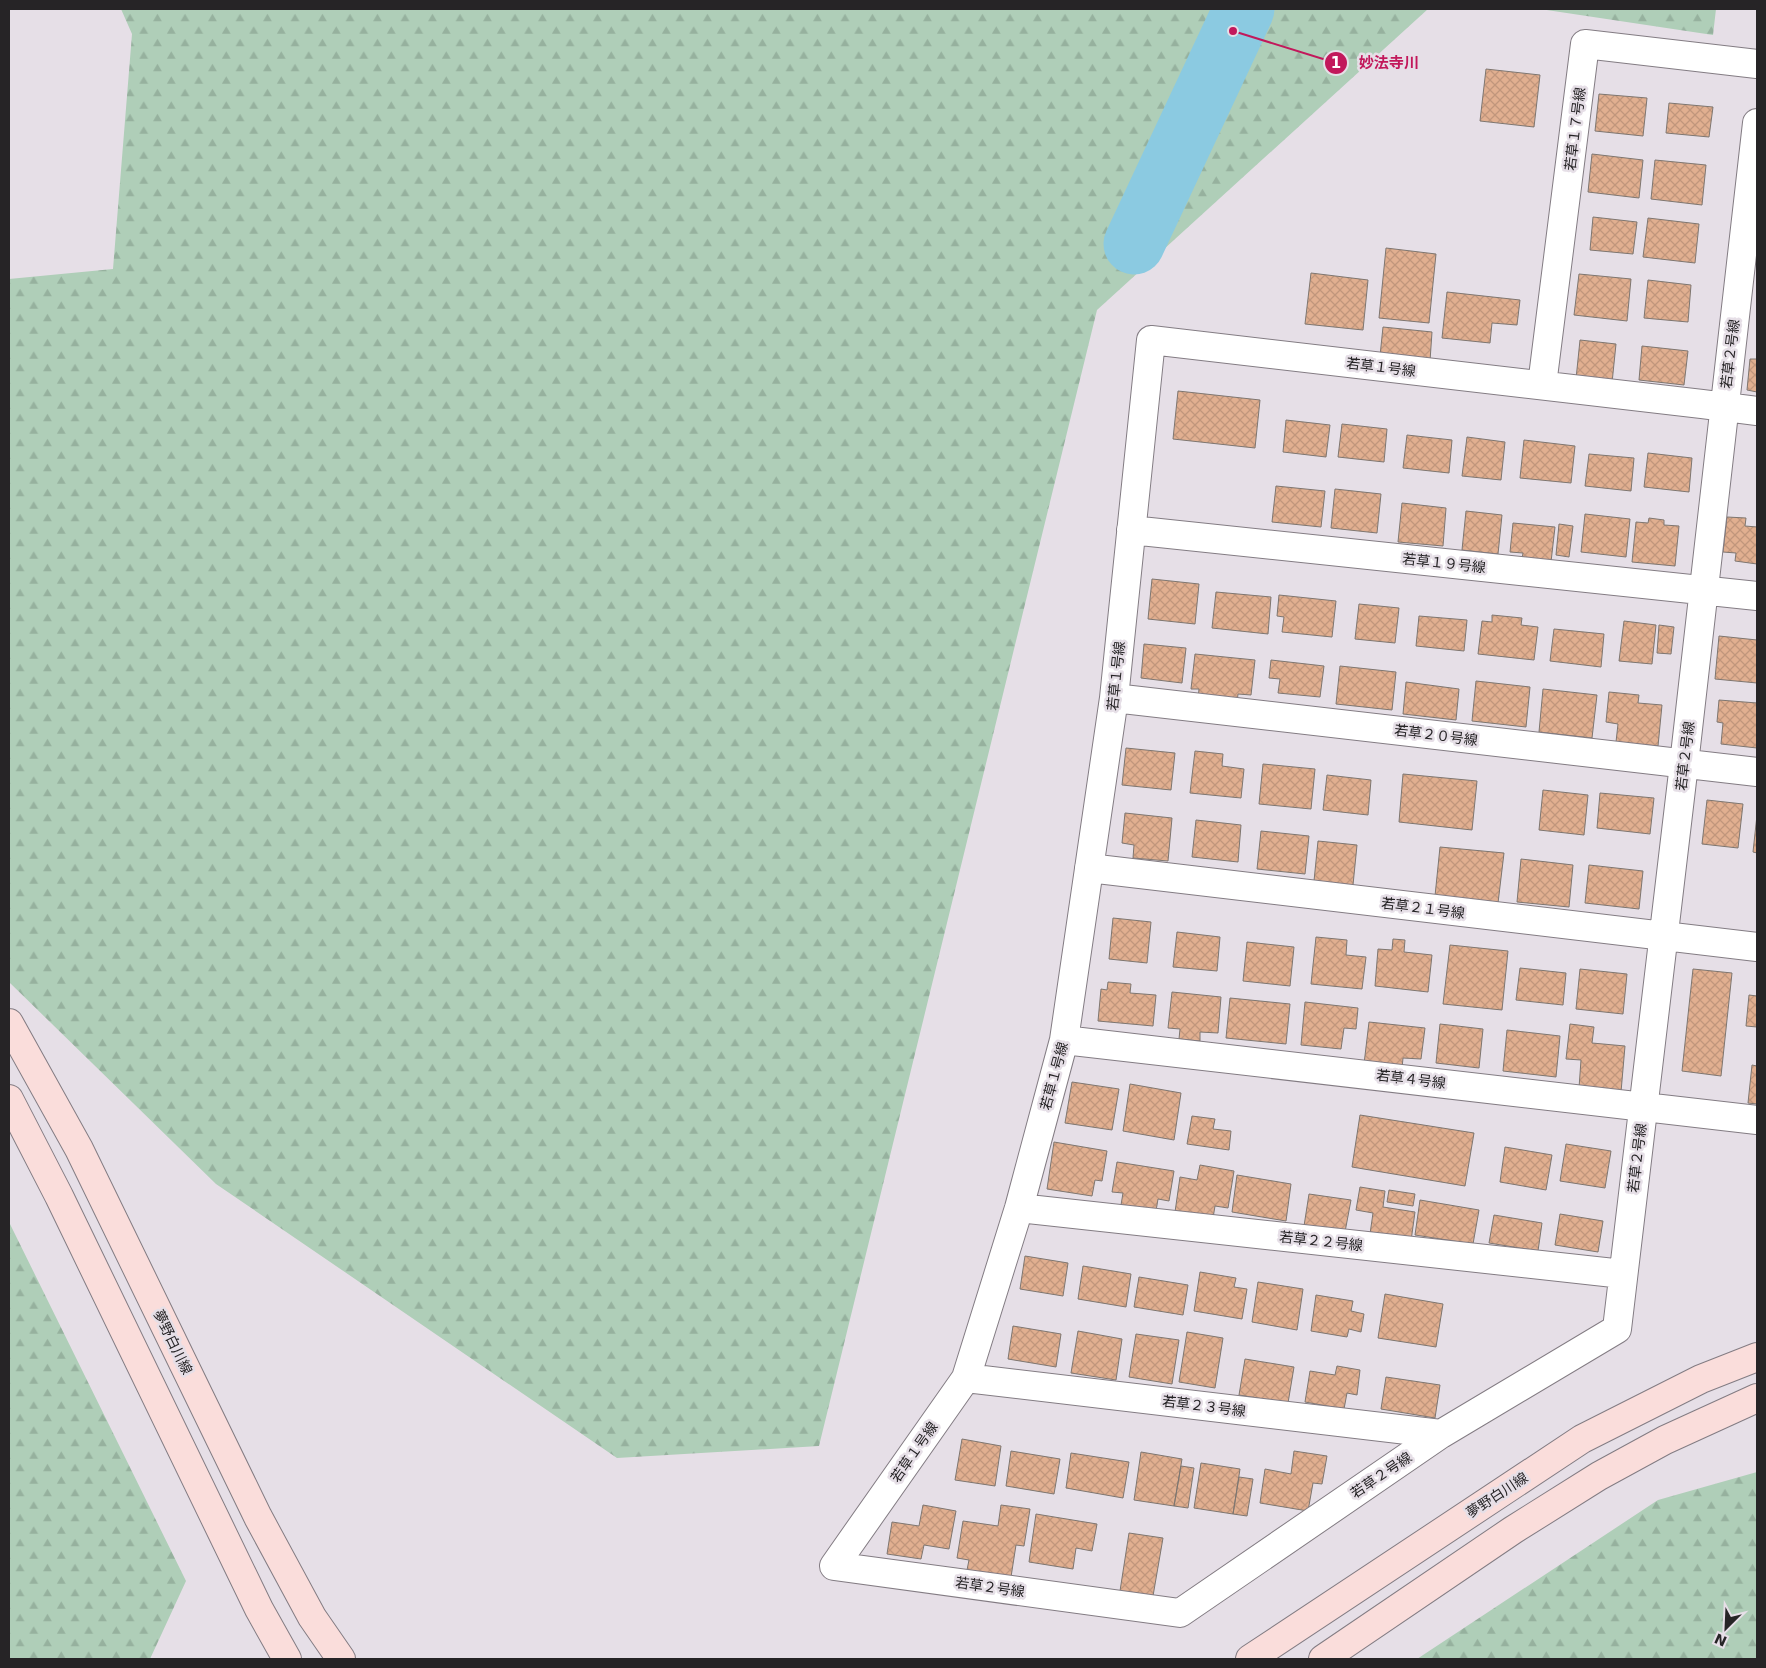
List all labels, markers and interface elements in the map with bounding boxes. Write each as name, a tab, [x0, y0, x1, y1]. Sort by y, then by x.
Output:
callout: 妙法寺川	[1324, 48, 1429, 78]
text: 1	[1331, 54, 1341, 72]
text: 妙法寺川	[1359, 54, 1419, 72]
street label: 若草１７号線	[1562, 86, 1588, 172]
street label: 若草２号線	[1718, 318, 1742, 390]
street label: 若草１号線	[1345, 355, 1417, 379]
street label: 若草１９号線	[1401, 551, 1487, 575]
street label: 若草１号線	[1104, 640, 1128, 712]
street label: 若草２号線	[1673, 720, 1697, 792]
street label: 若草２０号線	[1393, 722, 1479, 748]
street label: 若草２１号線	[1380, 895, 1466, 921]
street label: 若草１号線	[1037, 1040, 1071, 1112]
street label: 若草４号線	[1375, 1067, 1447, 1091]
street label: 若草２号線	[1625, 1122, 1649, 1194]
street label: 若草２２号線	[1278, 1229, 1364, 1253]
street label: 夢野白川線	[150, 1307, 196, 1377]
street label: 若草２３号線	[1161, 1393, 1247, 1419]
street label: 若草１号線	[887, 1419, 941, 1485]
street label: 若草２号線	[1348, 1449, 1414, 1501]
street label: 夢野白川線	[1463, 1469, 1531, 1521]
street label: 若草２号線	[954, 1574, 1026, 1600]
north arrow	[1701, 1603, 1751, 1653]
text: N	[1712, 1630, 1729, 1650]

